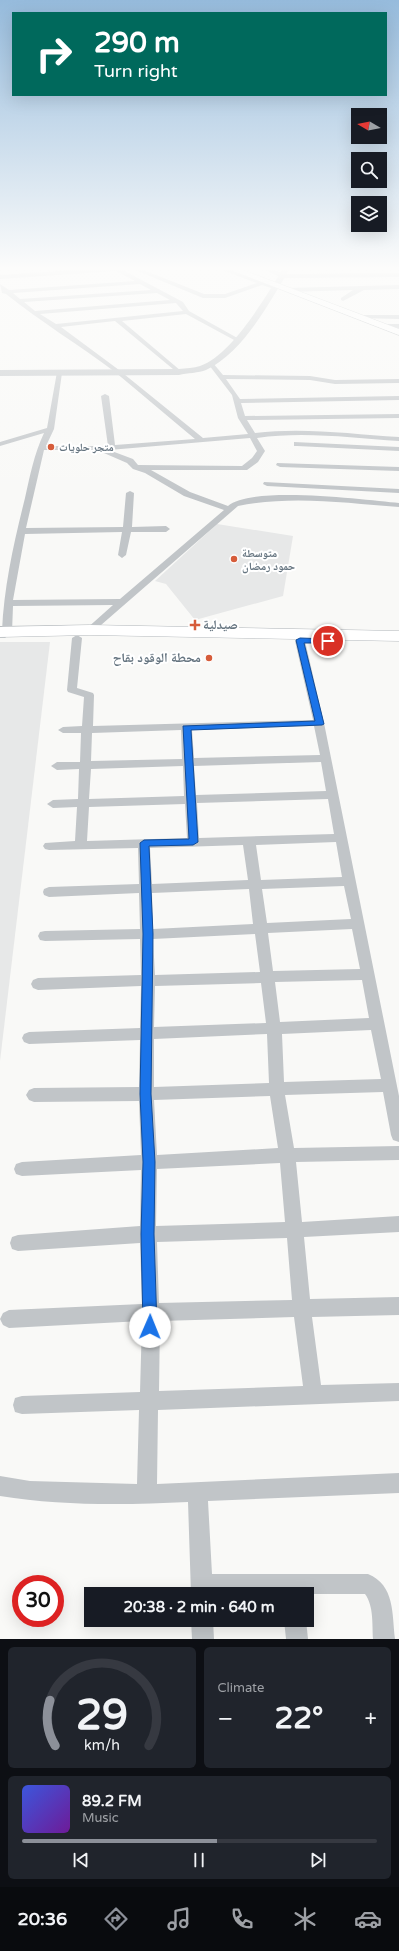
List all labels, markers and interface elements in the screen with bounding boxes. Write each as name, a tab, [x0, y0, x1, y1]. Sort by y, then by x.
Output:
text: 290 m	[94, 26, 180, 60]
icon: right	[28, 28, 80, 80]
text: Turn right	[94, 60, 178, 82]
north arrow	[351, 108, 387, 144]
map controls	[351, 108, 387, 232]
button: search	[351, 152, 387, 188]
button: layers	[351, 196, 387, 232]
place label: متجر حلويات	[59, 441, 114, 454]
marker: متجر حلويات	[46, 442, 56, 452]
place label: متوسطة حمود رمضان	[242, 547, 295, 574]
marker: متوسطة حمود رمضان	[229, 554, 239, 564]
place label: صيدلية	[203, 617, 238, 633]
marker: صيدلية	[190, 620, 200, 630]
pin	[311, 624, 345, 658]
icon: arrive	[317, 630, 339, 652]
place label: محطة الوقود بقاح	[113, 650, 201, 666]
marker: محطة الوقود بقاح	[204, 653, 214, 663]
position arrow	[129, 1306, 171, 1348]
speed limit sign: 30	[12, 1575, 64, 1627]
text: 20:38 · 2 min · 640 m	[124, 1598, 274, 1616]
text: Climate	[218, 1680, 264, 1696]
text: 29	[76, 1690, 128, 1740]
text: 22°	[274, 1700, 323, 1737]
text: −	[218, 1706, 233, 1732]
text: +	[365, 1706, 377, 1732]
text: km/h	[84, 1736, 120, 1753]
text: 89.2 FM	[82, 1792, 142, 1810]
text: Music	[82, 1810, 119, 1826]
icon: previous	[70, 1849, 92, 1871]
icon: pause	[188, 1849, 210, 1871]
icon: next	[307, 1849, 329, 1871]
icon: directions	[102, 1905, 130, 1933]
icon: music	[165, 1905, 193, 1933]
icon: phone	[228, 1905, 256, 1933]
icon: climate	[291, 1905, 319, 1933]
icon: car	[354, 1905, 382, 1933]
text: 20:36	[17, 1908, 67, 1930]

